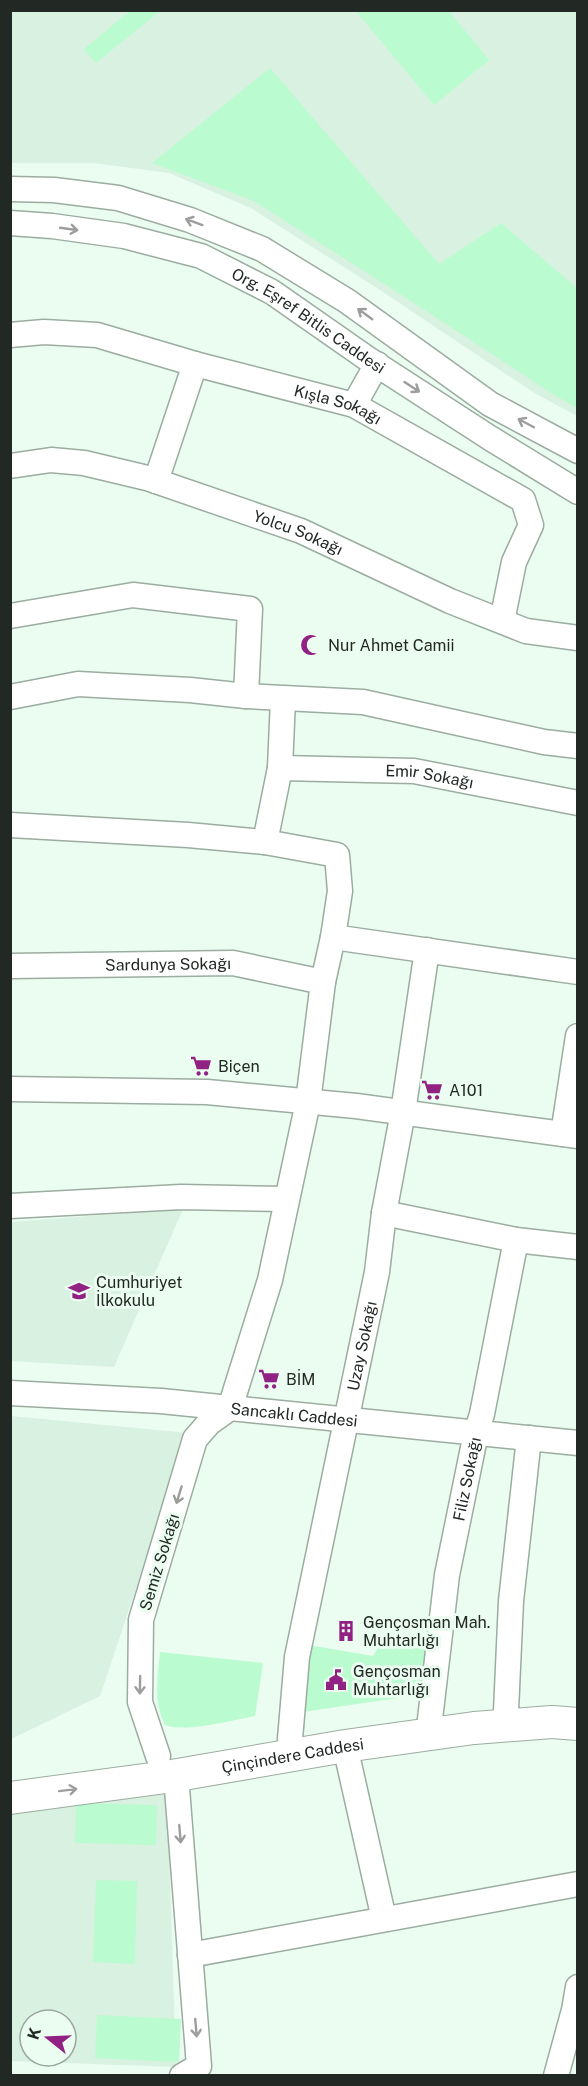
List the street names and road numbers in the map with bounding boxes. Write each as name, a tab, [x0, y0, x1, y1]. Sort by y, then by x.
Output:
street label: Org. Eşref Bitlis Caddesi	[228, 264, 389, 378]
street label: Kışla Sokağı	[292, 381, 385, 429]
street label: Yolcu Sokağı	[251, 506, 346, 559]
street label: Emir Sokağı	[385, 761, 475, 792]
street label: Sardunya Sokağı	[105, 954, 231, 975]
street label: Uzay Sokağı	[344, 1299, 381, 1393]
street label: Sancaklı Caddesi	[230, 1399, 359, 1431]
street label: Filiz Sokağı	[449, 1435, 485, 1523]
street label: Semiz Sokağı	[136, 1511, 183, 1613]
street label: Çinçindere Caddesi	[220, 1734, 365, 1777]

